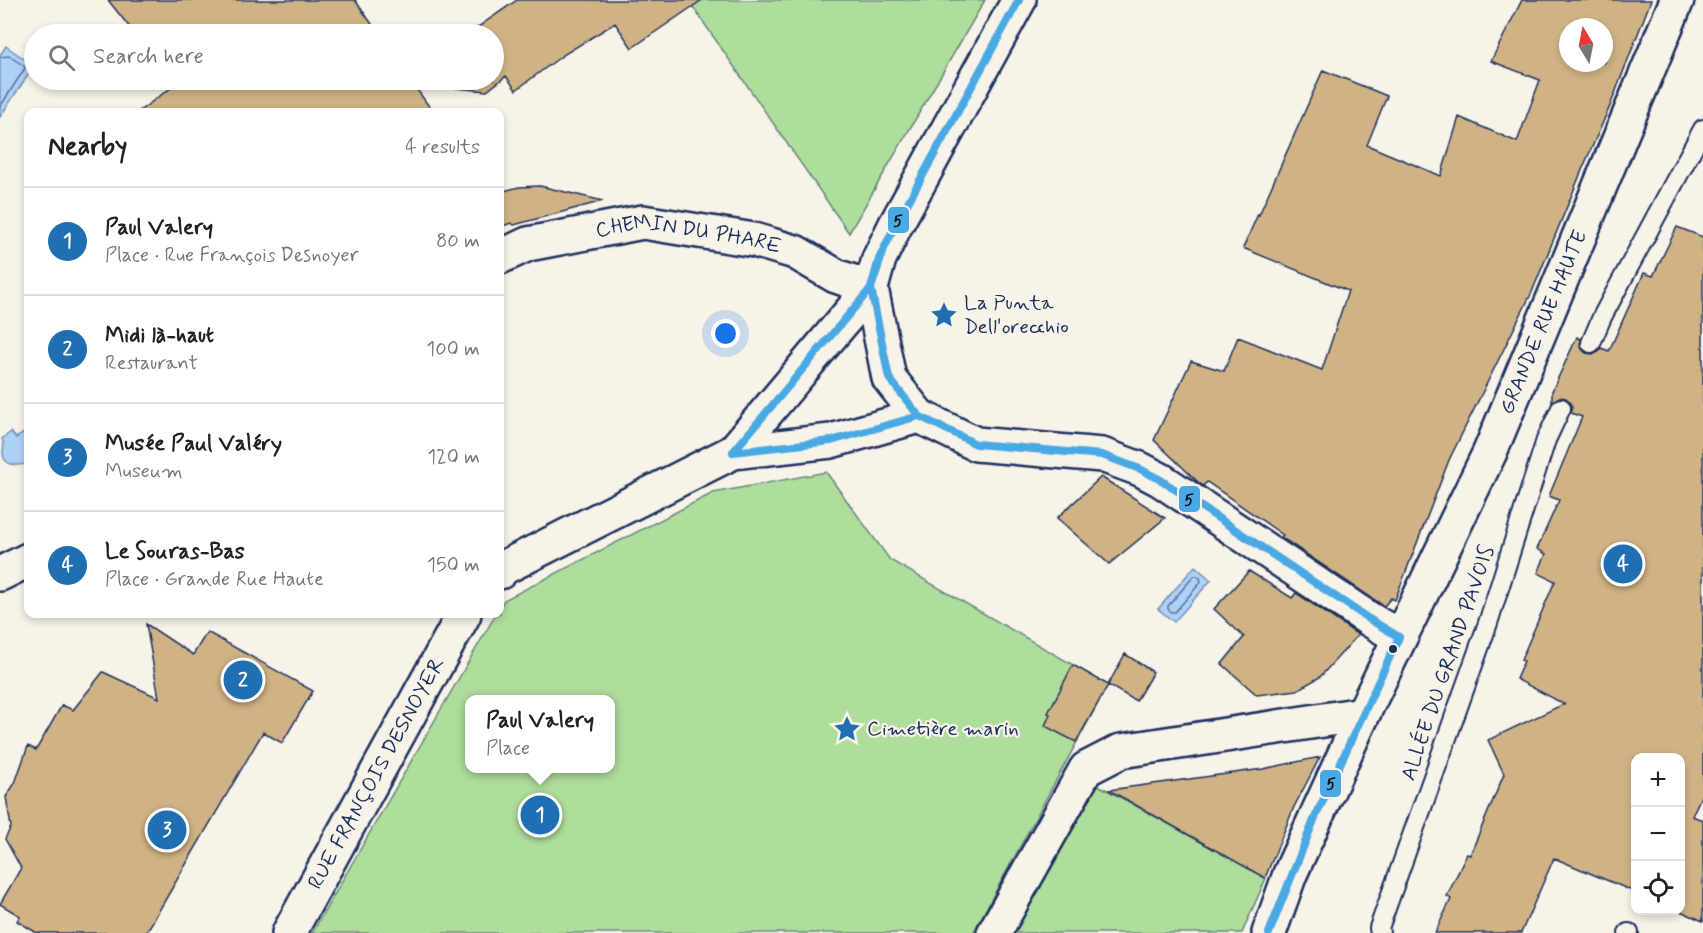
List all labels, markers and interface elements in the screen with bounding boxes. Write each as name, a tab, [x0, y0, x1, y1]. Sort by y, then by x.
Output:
north arrow	[1559, 18, 1613, 72]
search box	[24, 24, 504, 90]
icon: search	[45, 41, 78, 74]
text: Search here	[93, 43, 204, 71]
text: Nearby	[48, 130, 127, 164]
text: 4 results	[405, 134, 480, 161]
line badge: 5	[887, 206, 910, 234]
street label: CHEMIN DU PHARE	[593, 207, 784, 261]
text: 5	[893, 211, 903, 232]
text: Paul Valery	[105, 214, 213, 242]
street label: GRANDE RUE HAUTE	[1493, 226, 1594, 419]
text: 1	[63, 228, 72, 255]
text: 80 m	[436, 228, 480, 255]
text: Place · Rue François Desnoyer	[105, 242, 359, 269]
place label: La Punta Dell'orecchio	[964, 289, 1069, 341]
place icon: La Punta Dell'orecchio	[929, 300, 959, 330]
your location	[711, 319, 740, 348]
text: Midi là-haut	[105, 322, 214, 350]
text: 2	[63, 336, 72, 363]
text: 100 m	[426, 336, 480, 363]
text: Restaurant	[105, 350, 198, 377]
text: Musée Paul Valéry	[105, 430, 282, 458]
text: 3	[63, 444, 72, 471]
text: 120 m	[427, 444, 480, 471]
text: Museum	[105, 458, 183, 485]
line badge: 5	[1178, 485, 1201, 513]
text: 5	[1184, 490, 1194, 511]
text: Le Souras-Bas	[105, 538, 245, 566]
street label: ALLÉE DU GRAND PAVOIS	[1395, 541, 1502, 784]
pin: 4	[1604, 542, 1642, 586]
text: 4	[62, 552, 73, 579]
text: 150 m	[427, 552, 480, 579]
text: Place · Grande Rue Haute	[105, 566, 324, 593]
unlabelled marker	[1387, 643, 1399, 655]
street label: RUE FRANÇOIS DESNOYER	[302, 652, 452, 894]
pin: 2	[224, 658, 262, 702]
popup	[465, 695, 615, 773]
text: Paul Valery	[486, 707, 594, 735]
place icon: Cimetière marin	[832, 714, 862, 744]
place label: Cimetière marin	[867, 715, 1019, 743]
text: Place	[486, 735, 530, 762]
map controls	[1631, 753, 1685, 915]
button: +	[1631, 753, 1685, 807]
line badge: 5	[1319, 769, 1342, 798]
text: 5	[1326, 774, 1336, 795]
pin: 1	[520, 792, 560, 838]
button: −	[1631, 807, 1685, 861]
pin: 3	[148, 808, 186, 852]
button: locate	[1631, 861, 1685, 915]

